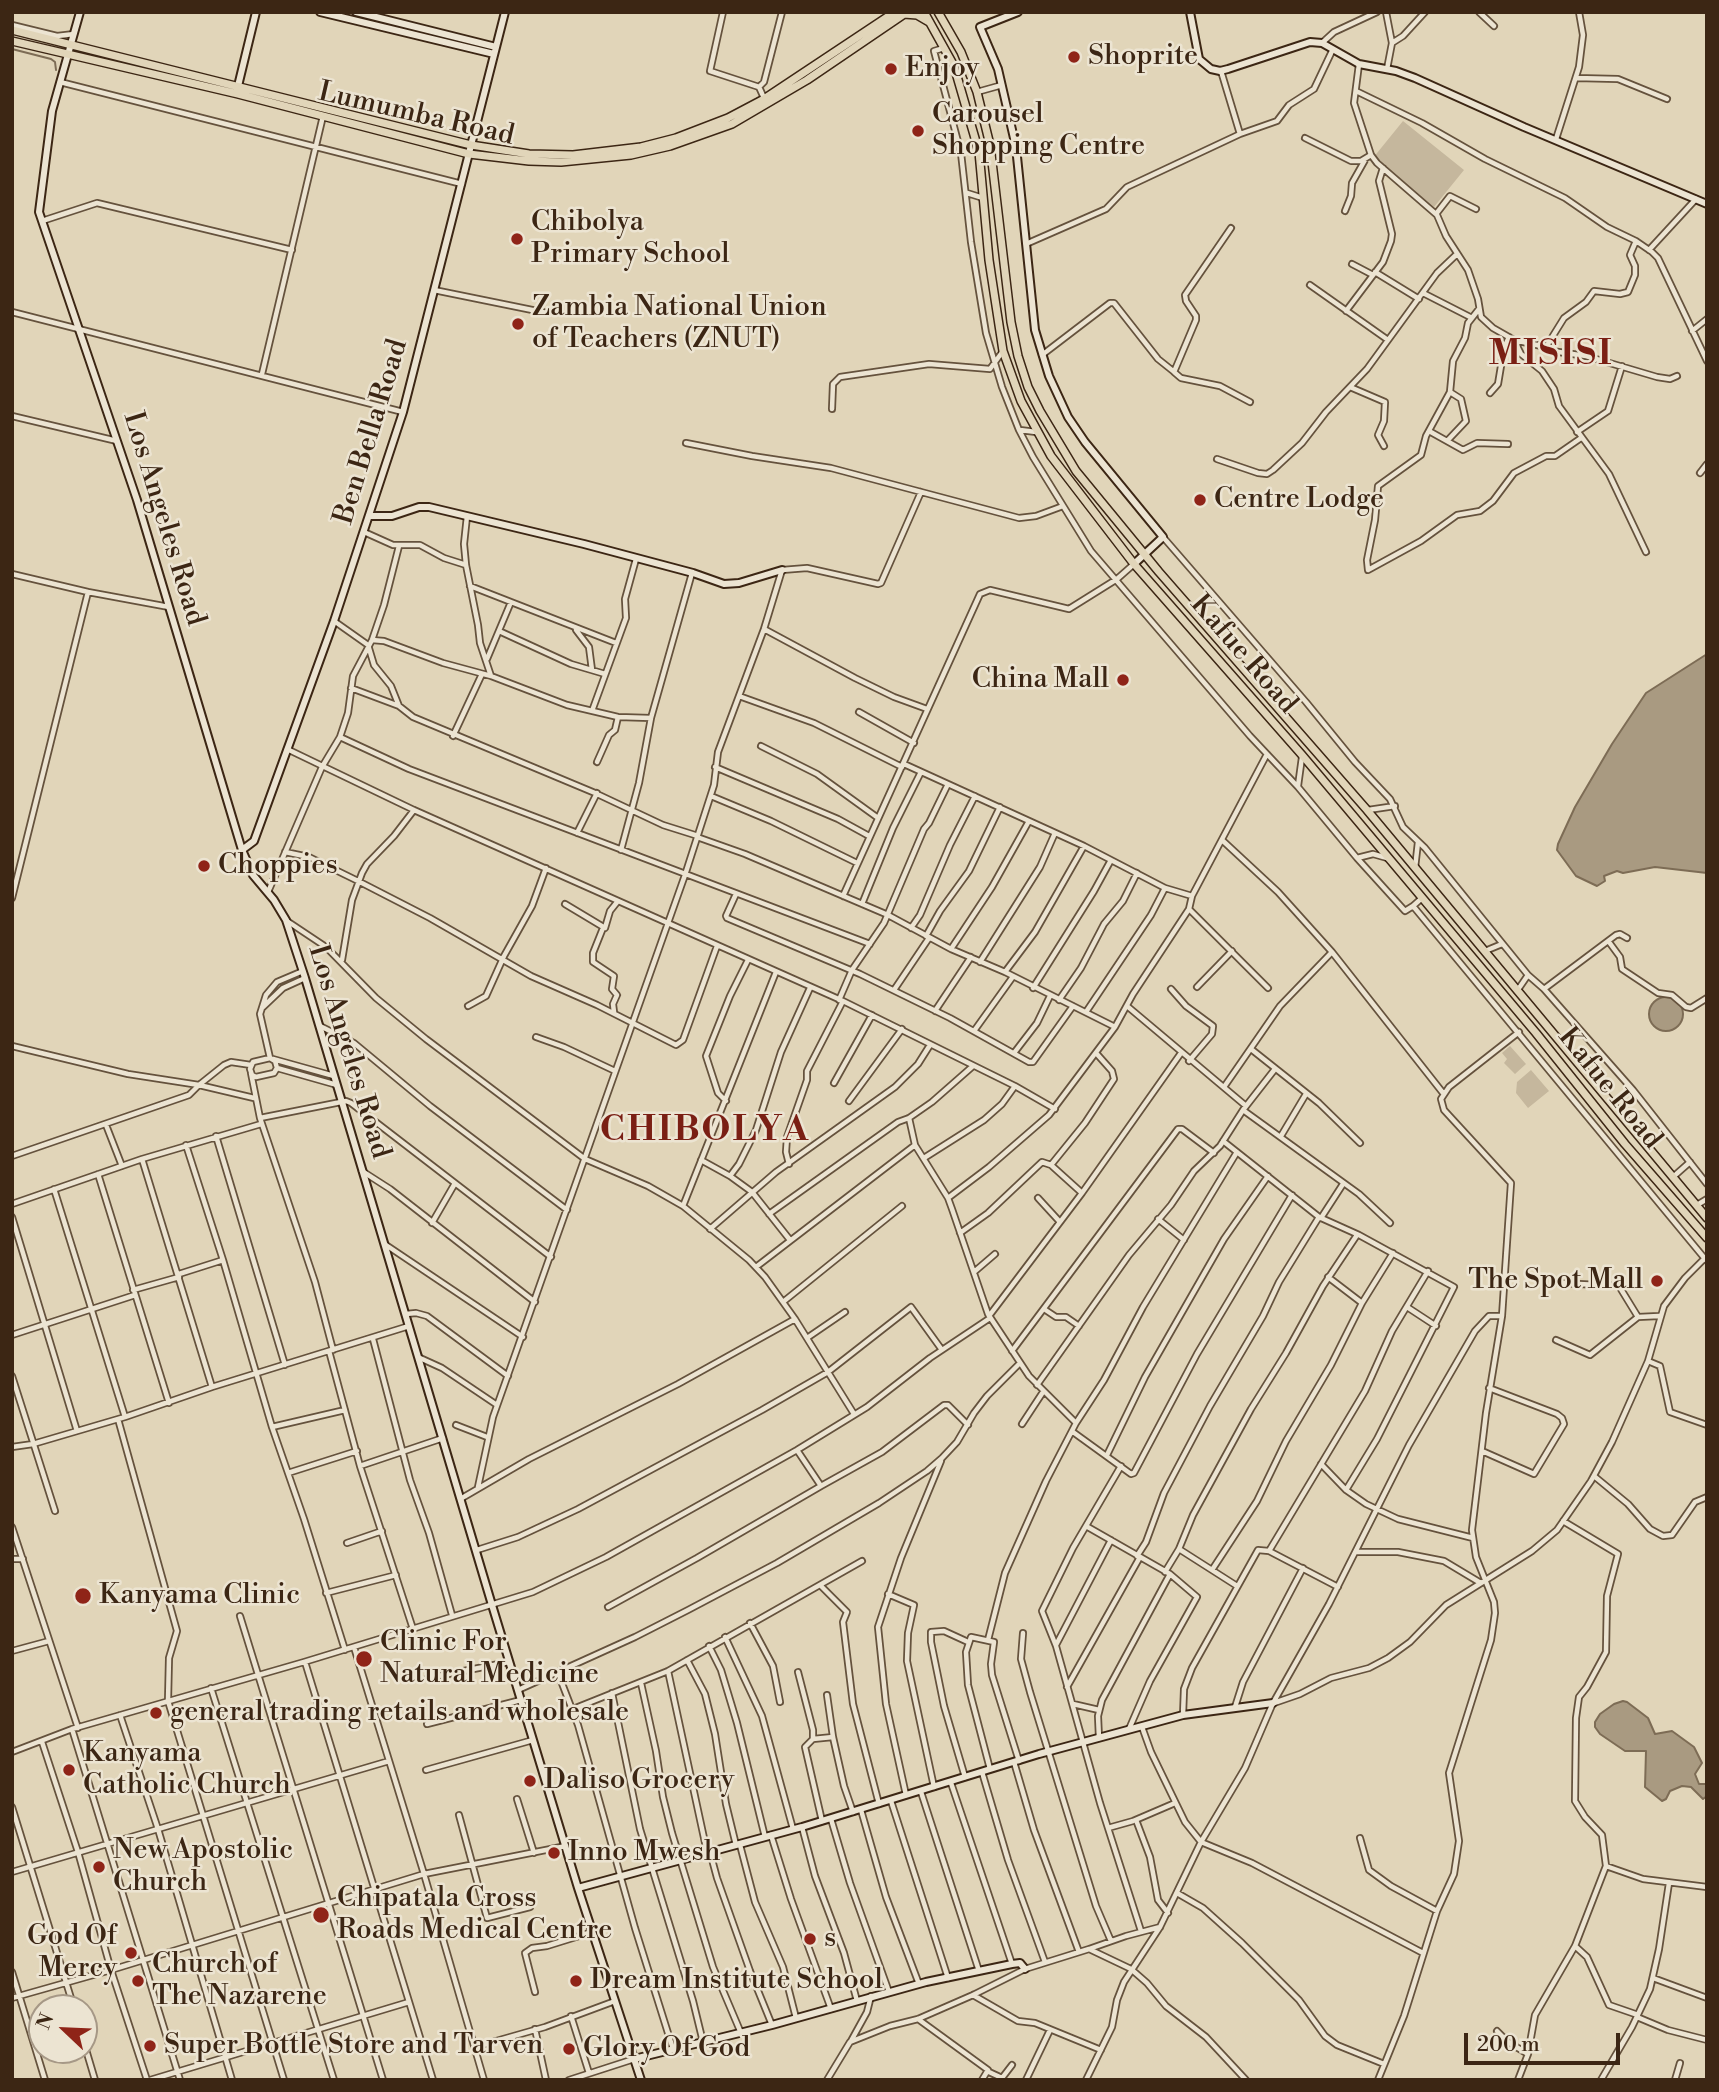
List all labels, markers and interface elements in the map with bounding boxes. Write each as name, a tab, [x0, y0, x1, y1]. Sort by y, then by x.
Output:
place label: Shoprite	[1088, 40, 1198, 74]
marker: Shoprite	[1066, 49, 1082, 65]
place label: Enjoy	[905, 52, 979, 86]
marker: Enjoy	[883, 61, 899, 77]
street label: Lumumba Road	[315, 76, 517, 154]
place label: Carousel Shopping Centre	[932, 98, 1145, 164]
marker: Carousel Shopping Centre	[910, 123, 926, 139]
place label: Chibolya Primary School	[531, 206, 730, 272]
marker: Chibolya Primary School	[509, 231, 525, 247]
place label: Zambia National Union of Teachers (ZNUT)	[532, 291, 827, 357]
marker: Zambia National Union of Teachers (ZNUT)	[510, 316, 526, 332]
street label: Ben Bella Road	[328, 335, 416, 529]
district label: MISISI	[1489, 335, 1613, 377]
street label: Los Angeles Road	[114, 408, 212, 630]
place label: Centre Lodge	[1214, 483, 1384, 517]
marker: Centre Lodge	[1192, 492, 1208, 508]
street label: Kafue Road	[1182, 589, 1304, 721]
place label: China Mall	[972, 663, 1109, 697]
marker: China Mall	[1115, 672, 1131, 688]
place label: Choppies	[218, 849, 338, 883]
marker: Choppies	[196, 858, 212, 874]
street label: Los Angeles Road	[299, 941, 397, 1163]
street label: Kafue Road	[1550, 1021, 1668, 1157]
district label: CHIBOLYA	[601, 1111, 809, 1153]
place label: The Spot Mall	[1468, 1264, 1643, 1298]
marker: The Spot Mall	[1649, 1273, 1665, 1289]
place label: Kanyama Clinic	[99, 1579, 300, 1613]
marker: Kanyama Clinic	[73, 1586, 93, 1606]
place label: Clinic For Natural Medicine	[380, 1626, 599, 1692]
marker: Clinic For Natural Medicine	[354, 1649, 374, 1669]
place label: general trading retails and wholesale	[170, 1696, 629, 1730]
marker: general trading retails and wholesale	[148, 1705, 164, 1721]
place label: Kanyama Catholic Church	[83, 1737, 291, 1803]
marker: Kanyama Catholic Church	[61, 1762, 77, 1778]
place label: Daliso Grocery	[544, 1764, 734, 1798]
marker: Daliso Grocery	[522, 1773, 538, 1789]
place label: New Apostolic Church	[113, 1834, 293, 1900]
place label: Inno Mwesh	[568, 1836, 720, 1870]
marker: Inno Mwesh	[546, 1845, 562, 1861]
marker: New Apostolic Church	[91, 1859, 107, 1875]
place label: Chipatala Cross Roads Medical Centre	[337, 1882, 612, 1948]
marker: Chipatala Cross Roads Medical Centre	[311, 1905, 331, 1925]
place label: God Of Mercy	[27, 1920, 117, 1986]
place label: s	[824, 1922, 836, 1956]
marker: s	[802, 1931, 818, 1947]
marker: God Of Mercy	[123, 1945, 139, 1961]
place label: Church of The Nazarene	[152, 1948, 327, 2014]
place label: Dream Institute School	[590, 1964, 883, 1998]
marker: Church of The Nazarene	[130, 1973, 146, 1989]
marker: Dream Institute School	[568, 1973, 584, 1989]
north arrow	[28, 1994, 98, 2064]
text: N	[32, 2010, 59, 2033]
scale bar	[1467, 2018, 1623, 2062]
place label: Super Bottle Store and Tarven	[164, 2029, 543, 2063]
place label: Glory Of God	[583, 2032, 750, 2066]
text: 200 m	[1477, 2032, 1540, 2058]
marker: Super Bottle Store and Tarven	[142, 2038, 158, 2054]
marker: Glory Of God	[561, 2041, 577, 2057]

